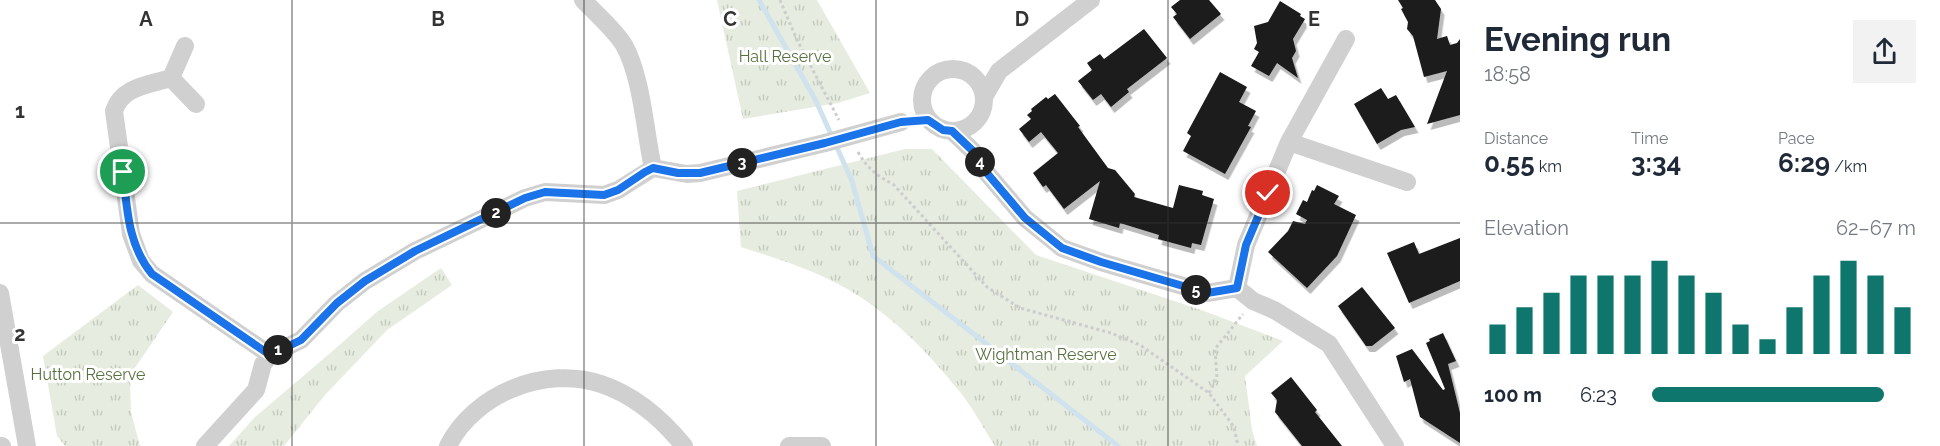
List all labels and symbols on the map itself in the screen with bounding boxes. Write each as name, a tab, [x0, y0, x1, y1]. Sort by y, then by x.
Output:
text: A	[139, 7, 153, 31]
text: B	[431, 7, 445, 31]
text: C	[723, 7, 737, 31]
text: D	[1015, 7, 1029, 31]
text: E	[1308, 7, 1320, 31]
park label: Hall Reserve	[739, 47, 831, 66]
text: 1	[15, 99, 25, 123]
pin	[97, 146, 148, 197]
pin: 4	[965, 147, 995, 177]
pin: 3	[727, 148, 757, 178]
pin	[1242, 167, 1293, 218]
pin: 2	[481, 198, 511, 228]
pin: 5	[1181, 275, 1211, 305]
text: 2	[14, 322, 26, 346]
pin: 1	[263, 335, 293, 365]
park label: Wightman Reserve	[975, 345, 1117, 364]
park label: Hutton Reserve	[31, 365, 145, 384]

